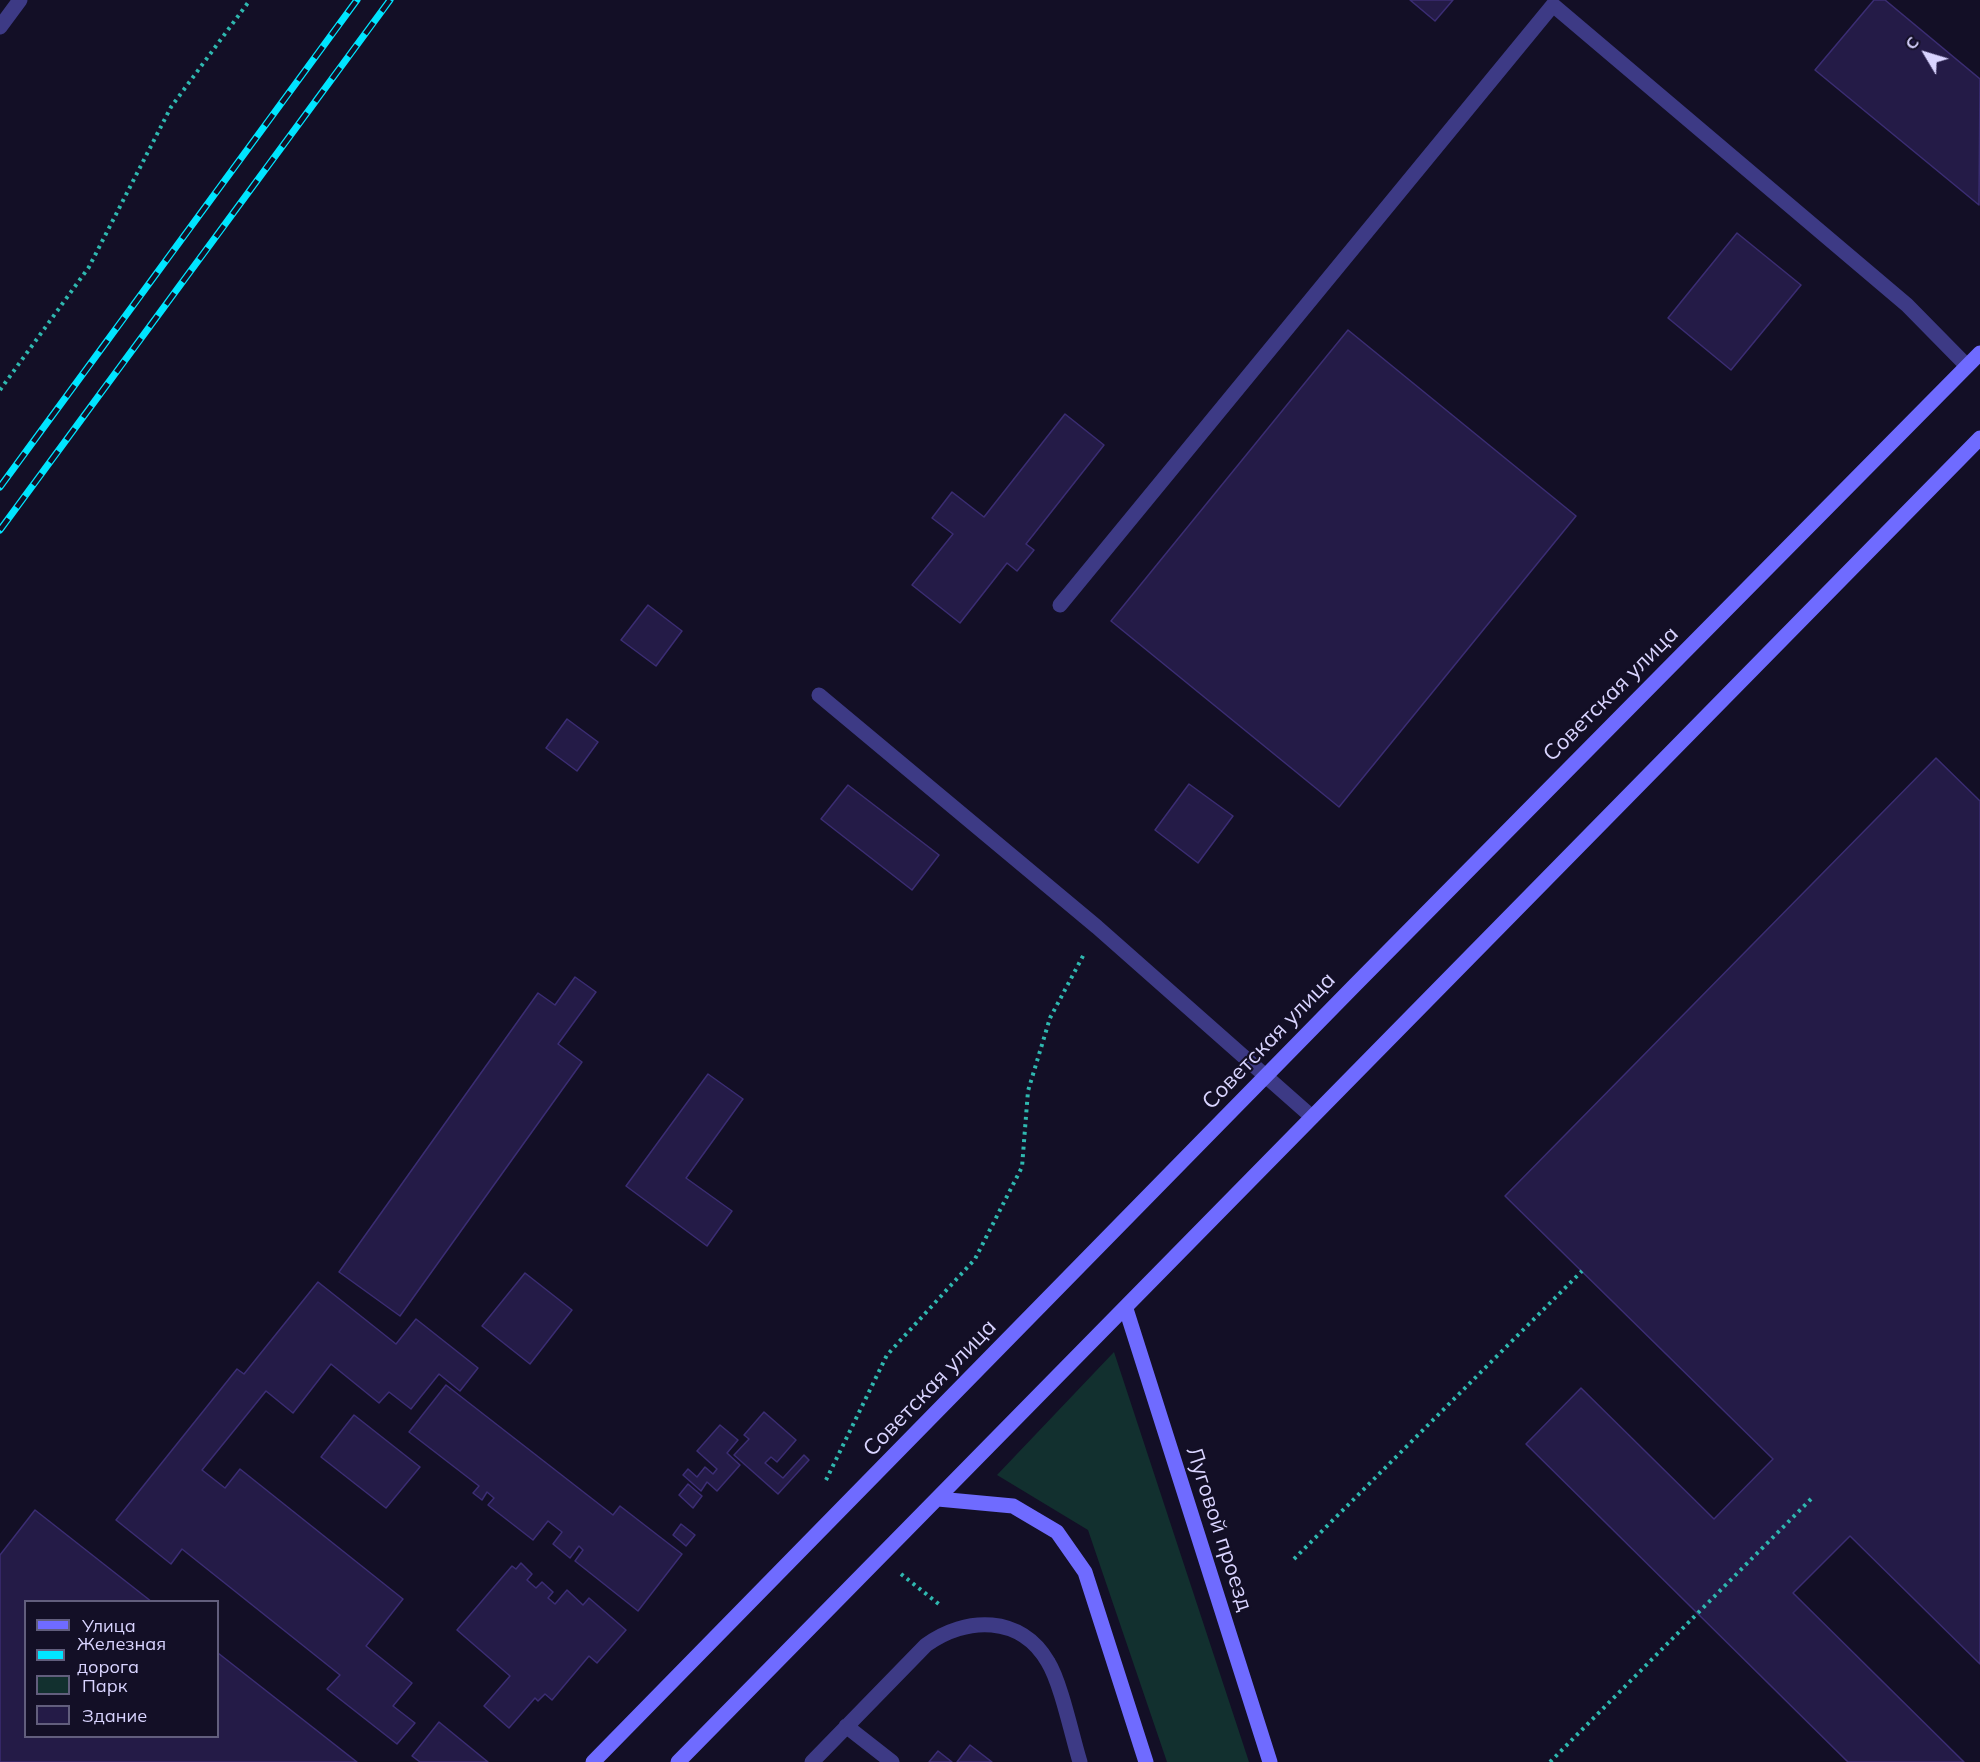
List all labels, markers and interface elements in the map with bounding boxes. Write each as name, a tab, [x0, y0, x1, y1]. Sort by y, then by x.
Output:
north arrow	[1896, 24, 1956, 84]
text: С	[1901, 32, 1923, 53]
street label: Советская улица	[1538, 621, 1684, 767]
street label: Советская улица	[1197, 967, 1341, 1115]
street label: Советская улица	[858, 1314, 1002, 1462]
street label: Луговой проезд	[1180, 1443, 1258, 1615]
legend	[24, 1600, 219, 1738]
text: Улица	[82, 1614, 136, 1637]
text: Железная дорога	[77, 1632, 166, 1678]
text: Парк	[82, 1674, 127, 1697]
text: Здание	[82, 1704, 147, 1727]

